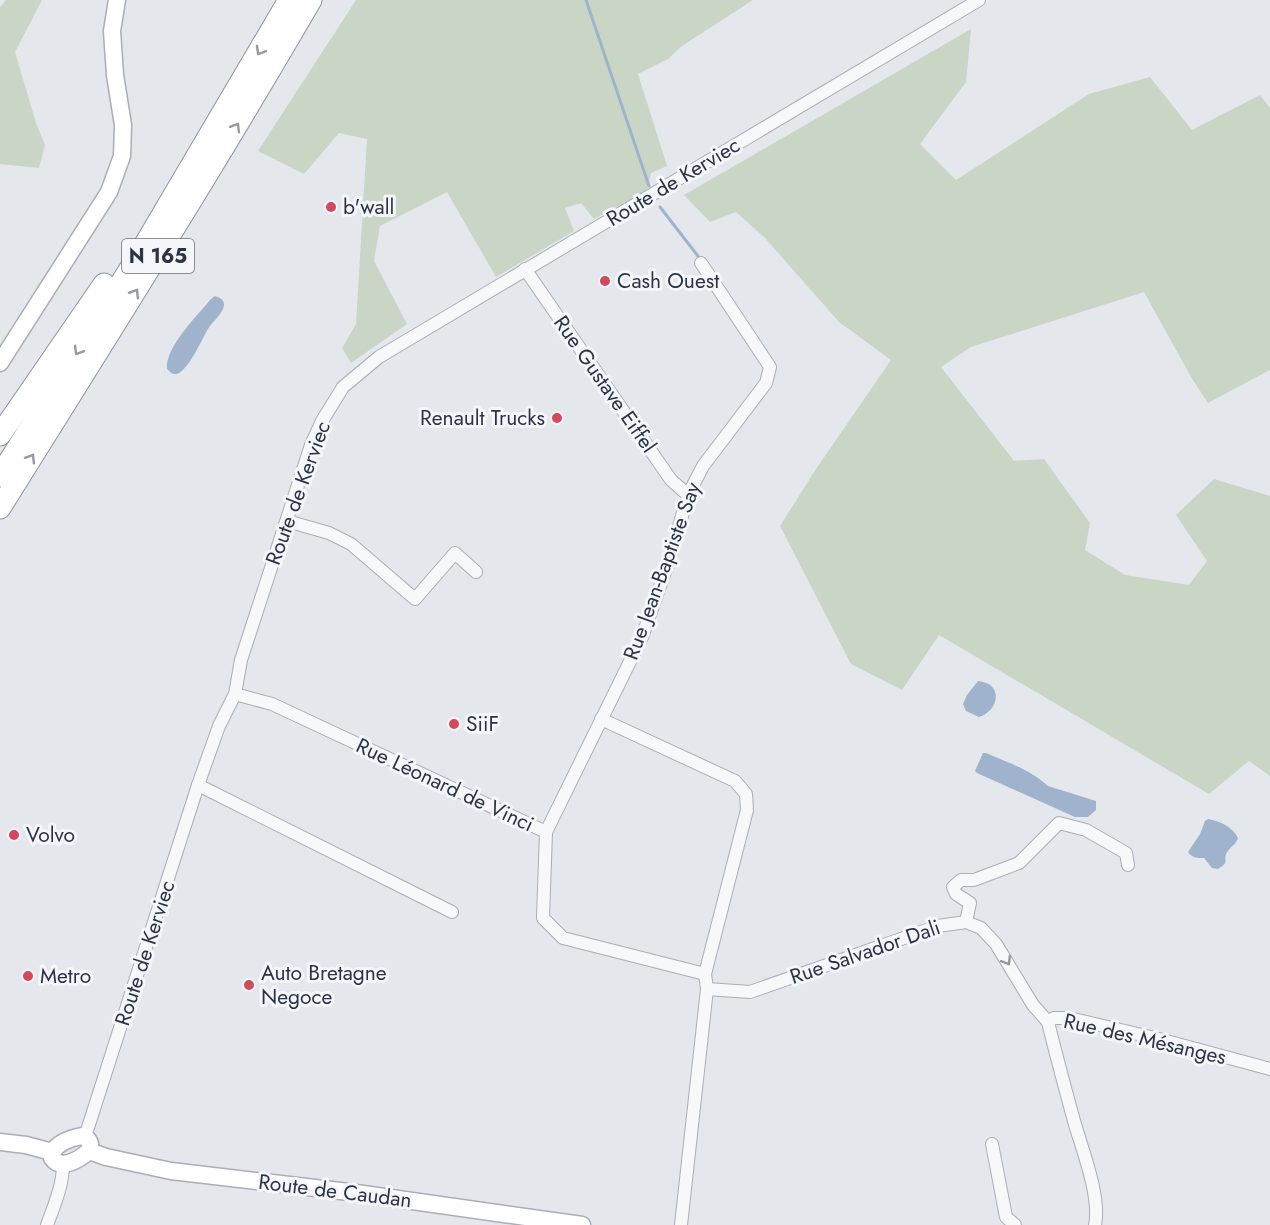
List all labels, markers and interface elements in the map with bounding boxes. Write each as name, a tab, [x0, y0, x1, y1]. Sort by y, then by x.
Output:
one-way arrow	[256, 45, 267, 55]
one-way arrow	[229, 123, 241, 133]
street label: Route de Kerviec	[601, 130, 745, 234]
place label: b'wall	[343, 192, 394, 222]
marker: b'wall	[324, 200, 338, 214]
road number: N 165	[122, 239, 194, 273]
place label: Cash Ouest	[617, 266, 719, 296]
marker: Cash Ouest	[598, 274, 612, 288]
one-way arrow	[127, 289, 139, 299]
street label: Rue Gustave Eiffel	[546, 309, 664, 459]
one-way arrow	[74, 345, 86, 355]
place label: Renault Trucks	[420, 403, 545, 433]
marker: Renault Trucks	[550, 411, 564, 425]
street label: Route de Kerviec	[258, 417, 338, 569]
one-way arrow	[24, 454, 35, 465]
street label: Rue Jean-Baptiste Say	[616, 477, 708, 664]
place label: SiiF	[466, 709, 499, 739]
marker: SiiF	[447, 717, 461, 731]
street label: Rue Léonard de Vinci	[351, 731, 539, 839]
place label: Volvo	[26, 820, 75, 850]
marker: Volvo	[7, 828, 21, 842]
street label: Route de Kerviec	[107, 877, 183, 1029]
street label: Rue Salvador Dali	[786, 912, 944, 992]
one-way arrow	[999, 955, 1011, 965]
place label: Auto Bretagne Negoce	[261, 958, 387, 1012]
place label: Metro	[40, 961, 91, 991]
marker: Metro	[21, 969, 35, 983]
marker: Auto Bretagne Negoce	[242, 978, 256, 992]
street label: Rue des Mésanges	[1061, 1006, 1229, 1072]
street label: Route de Caudan	[257, 1167, 413, 1215]

